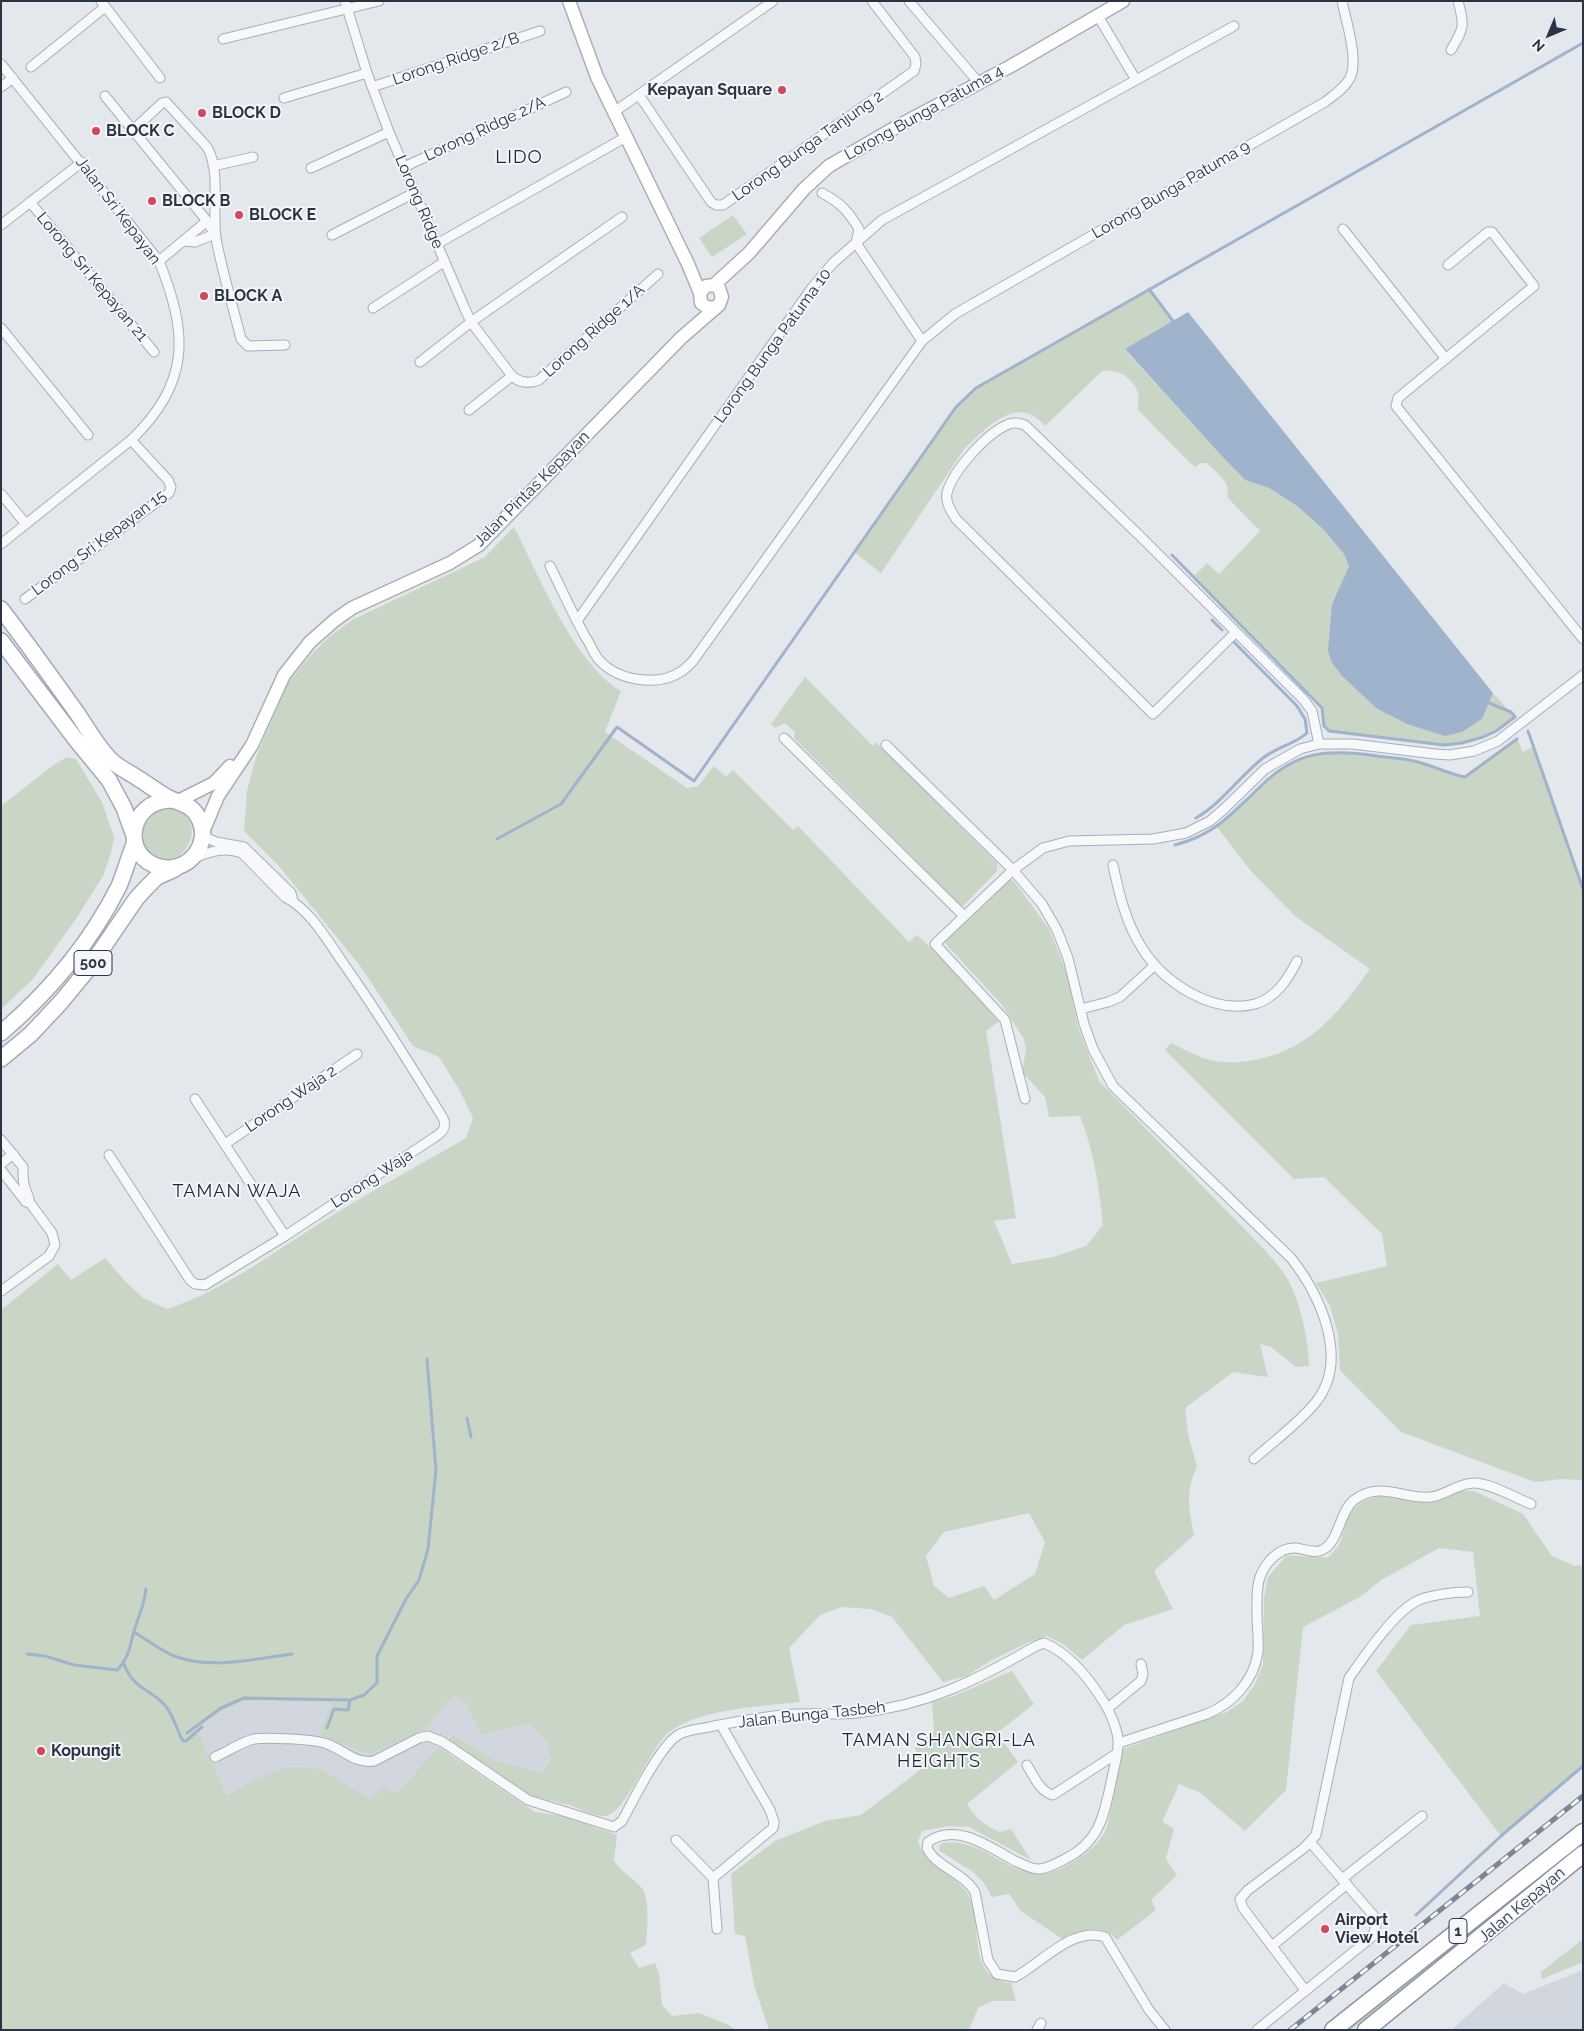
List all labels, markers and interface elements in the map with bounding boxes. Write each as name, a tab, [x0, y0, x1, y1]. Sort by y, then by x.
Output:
north arrow	[1524, 10, 1574, 60]
street label: Lorong Ridge 2/B	[390, 28, 522, 90]
text: N	[1529, 36, 1548, 55]
street label: Lorong Bunga Patuma 4	[841, 61, 1007, 165]
place label: Kepayan Square	[647, 80, 772, 100]
marker: Kepayan Square	[776, 84, 788, 96]
street label: Lorong Bunga Tanjung 2	[729, 87, 887, 205]
street label: Lorong Ridge 2/A	[421, 92, 549, 166]
place label: BLOCK D	[212, 103, 281, 123]
marker: BLOCK D	[196, 107, 208, 119]
place label: BLOCK C	[106, 121, 175, 141]
marker: BLOCK C	[90, 125, 102, 137]
street label: Lorong Bunga Patuma 9	[1089, 137, 1253, 243]
district label: LIDO	[495, 146, 543, 168]
street label: Lorong Ridge	[391, 152, 447, 252]
street label: Jalan Sri Kepayan	[71, 153, 165, 269]
place label: BLOCK B	[162, 191, 230, 211]
marker: BLOCK B	[146, 195, 158, 207]
place label: BLOCK E	[249, 205, 316, 225]
street label: Lorong Sri Kepayan 21	[32, 208, 152, 346]
marker: BLOCK E	[233, 209, 245, 221]
street label: Lorong Bunga Patuma 10	[710, 265, 836, 427]
street label: Lorong Ridge 1/A	[539, 280, 649, 382]
place label: BLOCK A	[214, 286, 282, 306]
marker: BLOCK A	[198, 290, 210, 302]
street label: Jalan Pintas Kepayan	[470, 427, 594, 551]
street label: Lorong Sri Kepayan 15	[28, 486, 170, 600]
road number: 500	[74, 950, 112, 976]
street label: Lorong Waja 2	[242, 1061, 340, 1137]
street label: Lorong Waja	[327, 1145, 417, 1213]
district label: TAMAN WAJA	[171, 1181, 303, 1203]
street label: Jalan Bunga Tasbeh	[737, 1698, 887, 1732]
district label: TAMAN SHANGRI-LA HEIGHTS	[840, 1730, 1038, 1772]
place label: Kopungit	[51, 1741, 121, 1761]
marker: Kopungit	[35, 1745, 47, 1757]
street label: Jalan Kepayan	[1475, 1863, 1569, 1947]
place label: Airport View Hotel	[1335, 1910, 1419, 1948]
road number: 1	[1449, 1918, 1467, 1944]
marker: Airport View Hotel	[1319, 1923, 1331, 1935]

